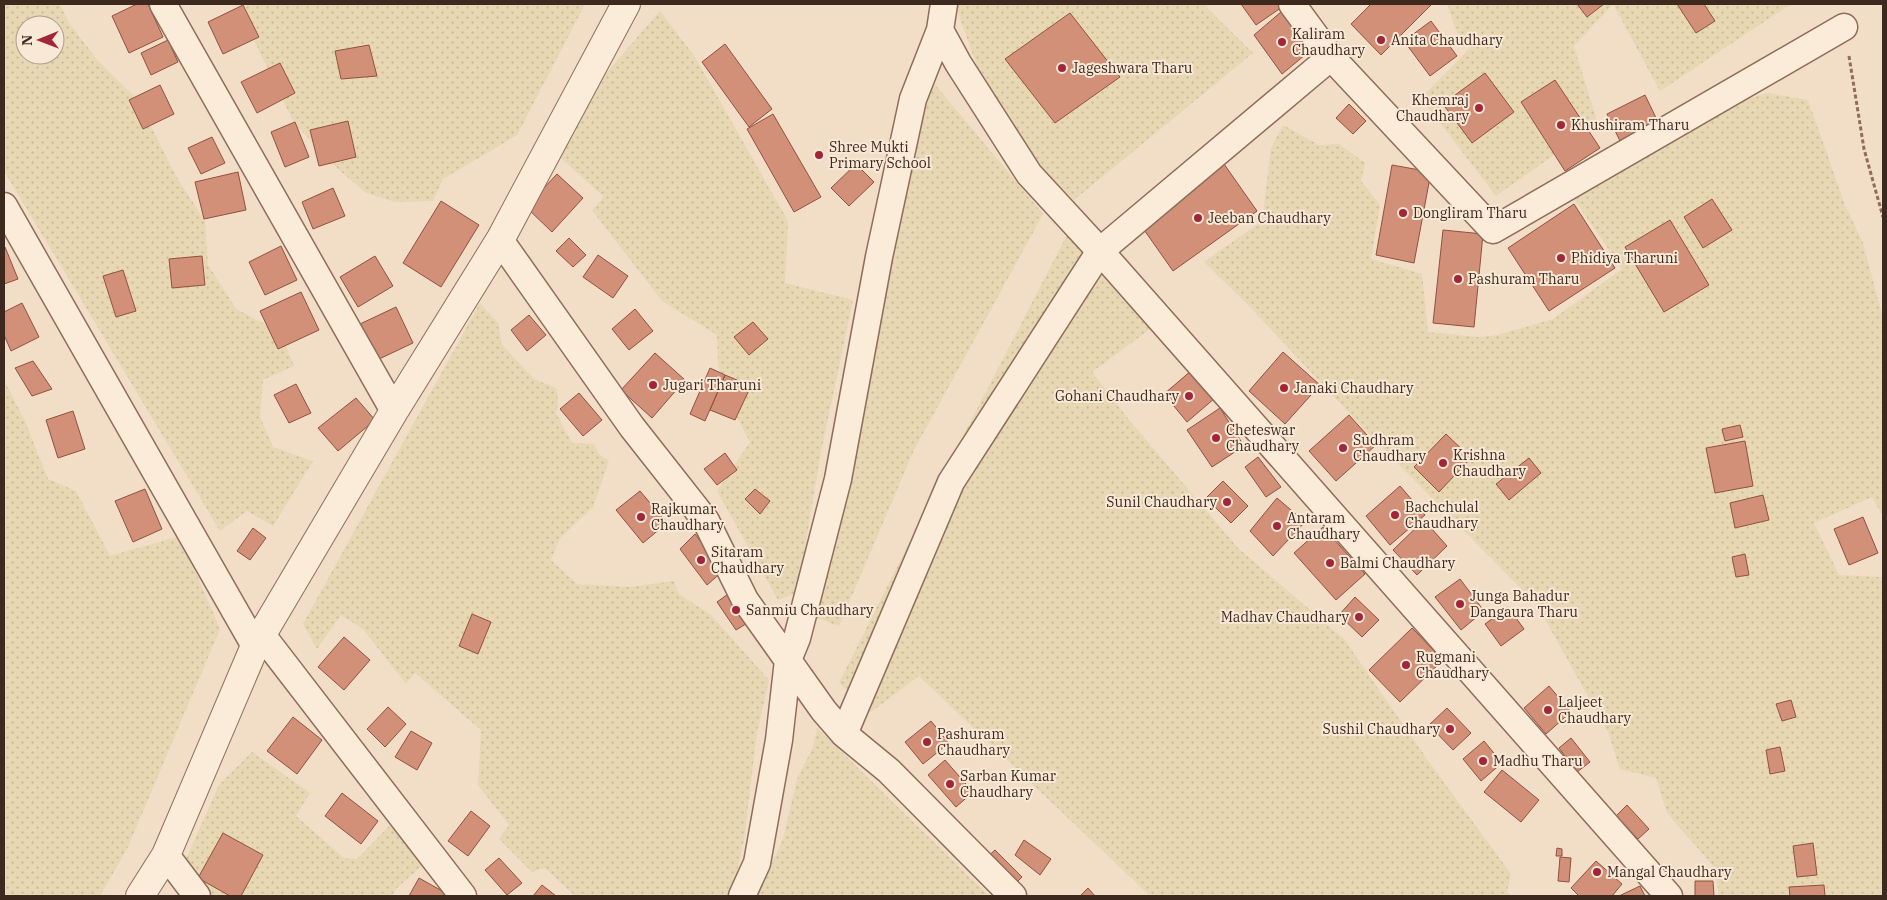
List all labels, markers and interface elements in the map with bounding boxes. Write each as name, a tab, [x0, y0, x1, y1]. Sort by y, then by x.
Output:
north arrow	[15, 15, 65, 65]
place label: Kaliram Chaudhary	[1292, 25, 1366, 59]
place label: Anita Chaudhary	[1391, 31, 1503, 49]
marker: Anita Chaudhary	[1375, 34, 1387, 46]
text: N	[18, 35, 36, 46]
marker: Kaliram Chaudhary	[1276, 36, 1288, 48]
place label: Jageshwara Tharu	[1072, 59, 1193, 77]
marker: Jageshwara Tharu	[1056, 62, 1068, 74]
place label: Khemraj Chaudhary	[1396, 91, 1470, 125]
marker: Khemraj Chaudhary	[1473, 102, 1485, 114]
place label: Khushiram Tharu	[1571, 116, 1690, 134]
marker: Khushiram Tharu	[1555, 119, 1567, 131]
place label: Shree Mukti Primary School	[829, 138, 931, 172]
marker: Shree Mukti Primary School	[813, 149, 825, 161]
place label: Dongliram Tharu	[1413, 204, 1527, 222]
marker: Dongliram Tharu	[1397, 207, 1409, 219]
place label: Jeeban Chaudhary	[1208, 209, 1331, 227]
marker: Jeeban Chaudhary	[1192, 212, 1204, 224]
place label: Phidiya Tharuni	[1571, 249, 1678, 267]
marker: Phidiya Tharuni	[1555, 252, 1567, 264]
place label: Pashuram Tharu	[1468, 270, 1580, 288]
marker: Pashuram Tharu	[1452, 273, 1464, 285]
place label: Jugari Tharuni	[663, 376, 761, 394]
marker: Jugari Tharuni	[647, 379, 659, 391]
place label: Janaki Chaudhary	[1294, 379, 1414, 397]
marker: Janaki Chaudhary	[1278, 382, 1290, 394]
place label: Gohani Chaudhary	[1055, 387, 1180, 405]
marker: Gohani Chaudhary	[1183, 390, 1195, 402]
place label: Cheteswar Chaudhary	[1226, 421, 1300, 455]
place label: Sudhram Chaudhary	[1353, 431, 1427, 465]
marker: Cheteswar Chaudhary	[1210, 432, 1222, 444]
marker: Sudhram Chaudhary	[1337, 442, 1349, 454]
place label: Krishna Chaudhary	[1453, 446, 1527, 480]
marker: Krishna Chaudhary	[1437, 457, 1449, 469]
place label: Sunil Chaudhary	[1106, 493, 1218, 511]
marker: Sunil Chaudhary	[1221, 496, 1233, 508]
place label: Bachchulal Chaudhary	[1405, 498, 1479, 532]
place label: Rajkumar Chaudhary	[651, 500, 725, 534]
place label: Antaram Chaudhary	[1287, 509, 1361, 543]
marker: Bachchulal Chaudhary	[1389, 509, 1401, 521]
marker: Rajkumar Chaudhary	[635, 511, 647, 523]
marker: Antaram Chaudhary	[1271, 520, 1283, 532]
place label: Sitaram Chaudhary	[711, 543, 785, 577]
marker: Sitaram Chaudhary	[695, 554, 707, 566]
place label: Balmi Chaudhary	[1340, 554, 1456, 572]
marker: Balmi Chaudhary	[1324, 557, 1336, 569]
place label: Junga Bahadur Dangaura Tharu	[1470, 587, 1578, 621]
marker: Junga Bahadur Dangaura Tharu	[1454, 598, 1466, 610]
place label: Sanmiu Chaudhary	[746, 601, 874, 619]
marker: Sanmiu Chaudhary	[730, 604, 742, 616]
place label: Madhav Chaudhary	[1221, 608, 1350, 626]
marker: Madhav Chaudhary	[1353, 611, 1365, 623]
place label: Rugmani Chaudhary	[1416, 648, 1490, 682]
marker: Rugmani Chaudhary	[1400, 659, 1412, 671]
place label: Laljeet Chaudhary	[1558, 693, 1632, 727]
marker: Laljeet Chaudhary	[1542, 704, 1554, 716]
place label: Sushil Chaudhary	[1323, 720, 1441, 738]
marker: Sushil Chaudhary	[1444, 723, 1456, 735]
place label: Pashuram Chaudhary	[937, 725, 1011, 759]
marker: Pashuram Chaudhary	[921, 736, 933, 748]
place label: Madhu Tharu	[1493, 752, 1583, 770]
marker: Madhu Tharu	[1477, 755, 1489, 767]
place label: Sarban Kumar Chaudhary	[960, 767, 1057, 801]
marker: Sarban Kumar Chaudhary	[944, 778, 956, 790]
place label: Mangal Chaudhary	[1607, 863, 1732, 881]
marker: Mangal Chaudhary	[1591, 866, 1603, 878]

